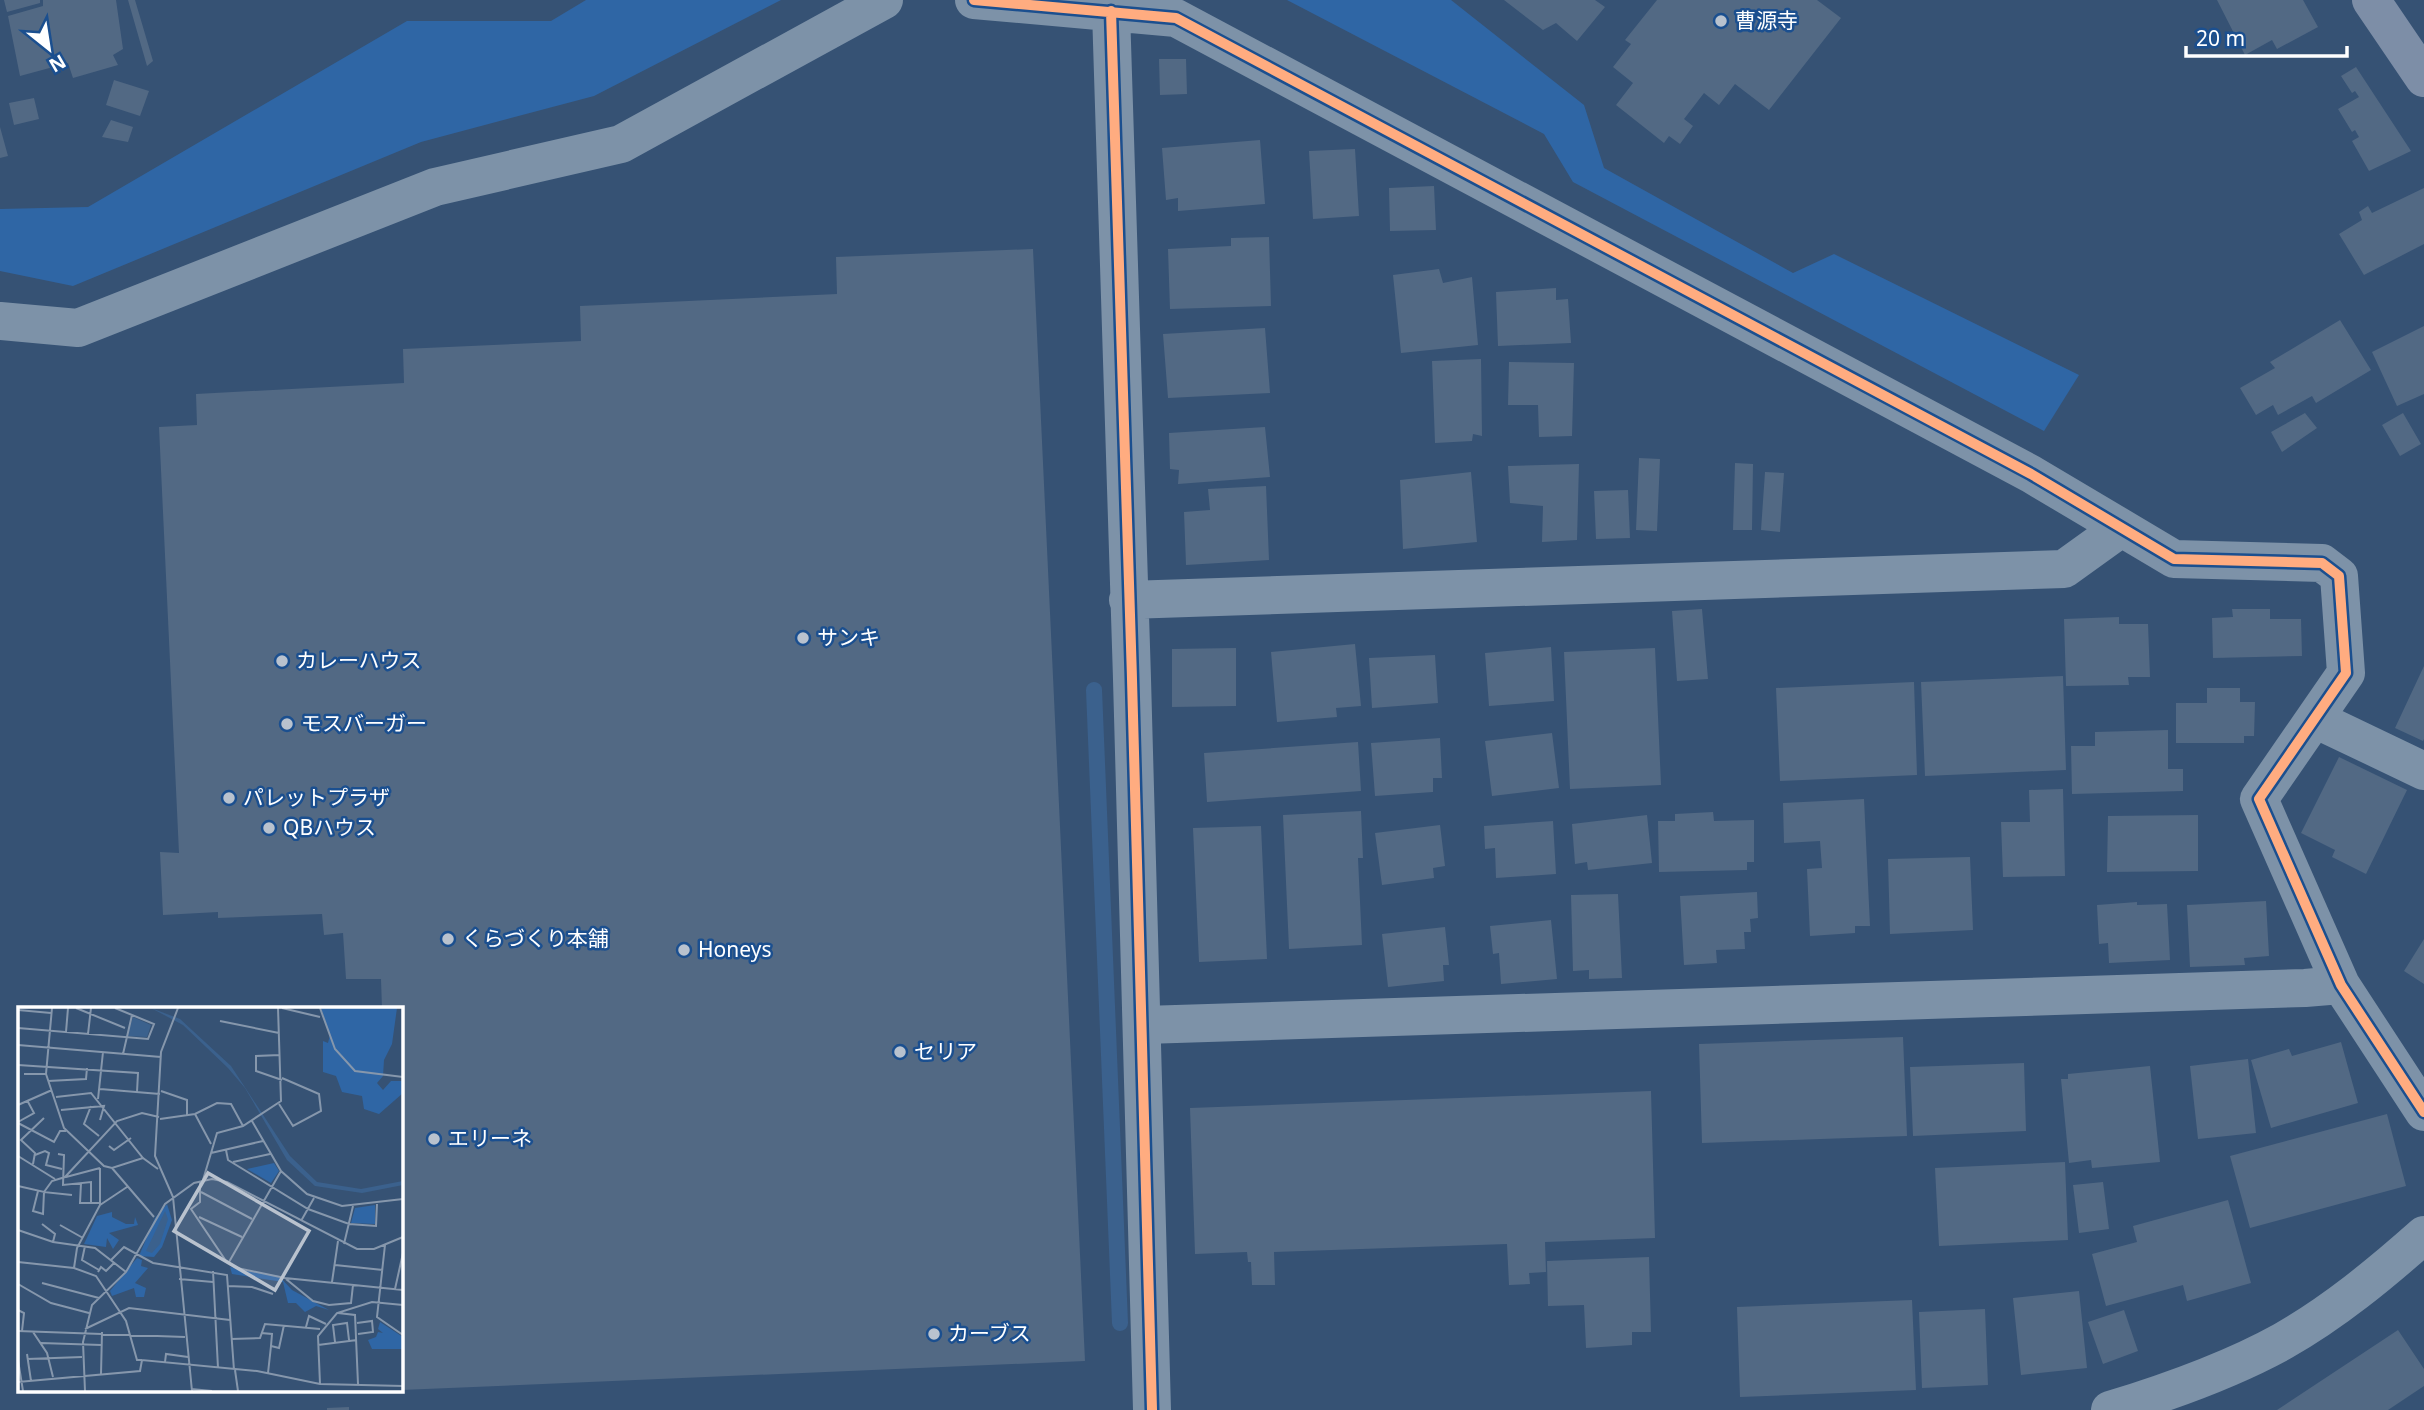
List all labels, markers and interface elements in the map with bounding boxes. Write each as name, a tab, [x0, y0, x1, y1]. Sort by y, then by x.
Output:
place label: 曹源寺	[1735, 6, 1798, 34]
marker: 曹源寺	[1713, 13, 1729, 29]
north arrow	[14, 14, 84, 84]
scale bar	[2186, 14, 2347, 58]
text: 20 m	[2196, 24, 2245, 52]
text: N	[44, 49, 71, 79]
place label: サンキ	[817, 623, 880, 651]
marker: サンキ	[795, 630, 811, 646]
place label: カレーハウス	[296, 646, 422, 674]
marker: カレーハウス	[274, 653, 290, 669]
place label: モスバーガー	[301, 709, 427, 737]
marker: モスバーガー	[279, 716, 295, 732]
place label: パレットプラザ	[243, 783, 390, 811]
marker: パレットプラザ	[221, 790, 237, 806]
place label: QBハウス	[283, 813, 376, 841]
marker: QBハウス	[261, 820, 277, 836]
place label: くらづくり本舗	[462, 924, 609, 952]
marker: くらづくり本舗	[440, 931, 456, 947]
place label: Honeys	[698, 935, 771, 963]
marker: Honeys	[676, 942, 692, 958]
inset map	[18, 1007, 402, 1392]
place label: セリア	[914, 1037, 977, 1065]
marker: セリア	[892, 1044, 908, 1060]
place label: エリーネ	[448, 1124, 532, 1152]
marker: エリーネ	[426, 1131, 442, 1147]
place label: カーブス	[948, 1319, 1031, 1347]
marker: カーブス	[926, 1326, 942, 1342]

